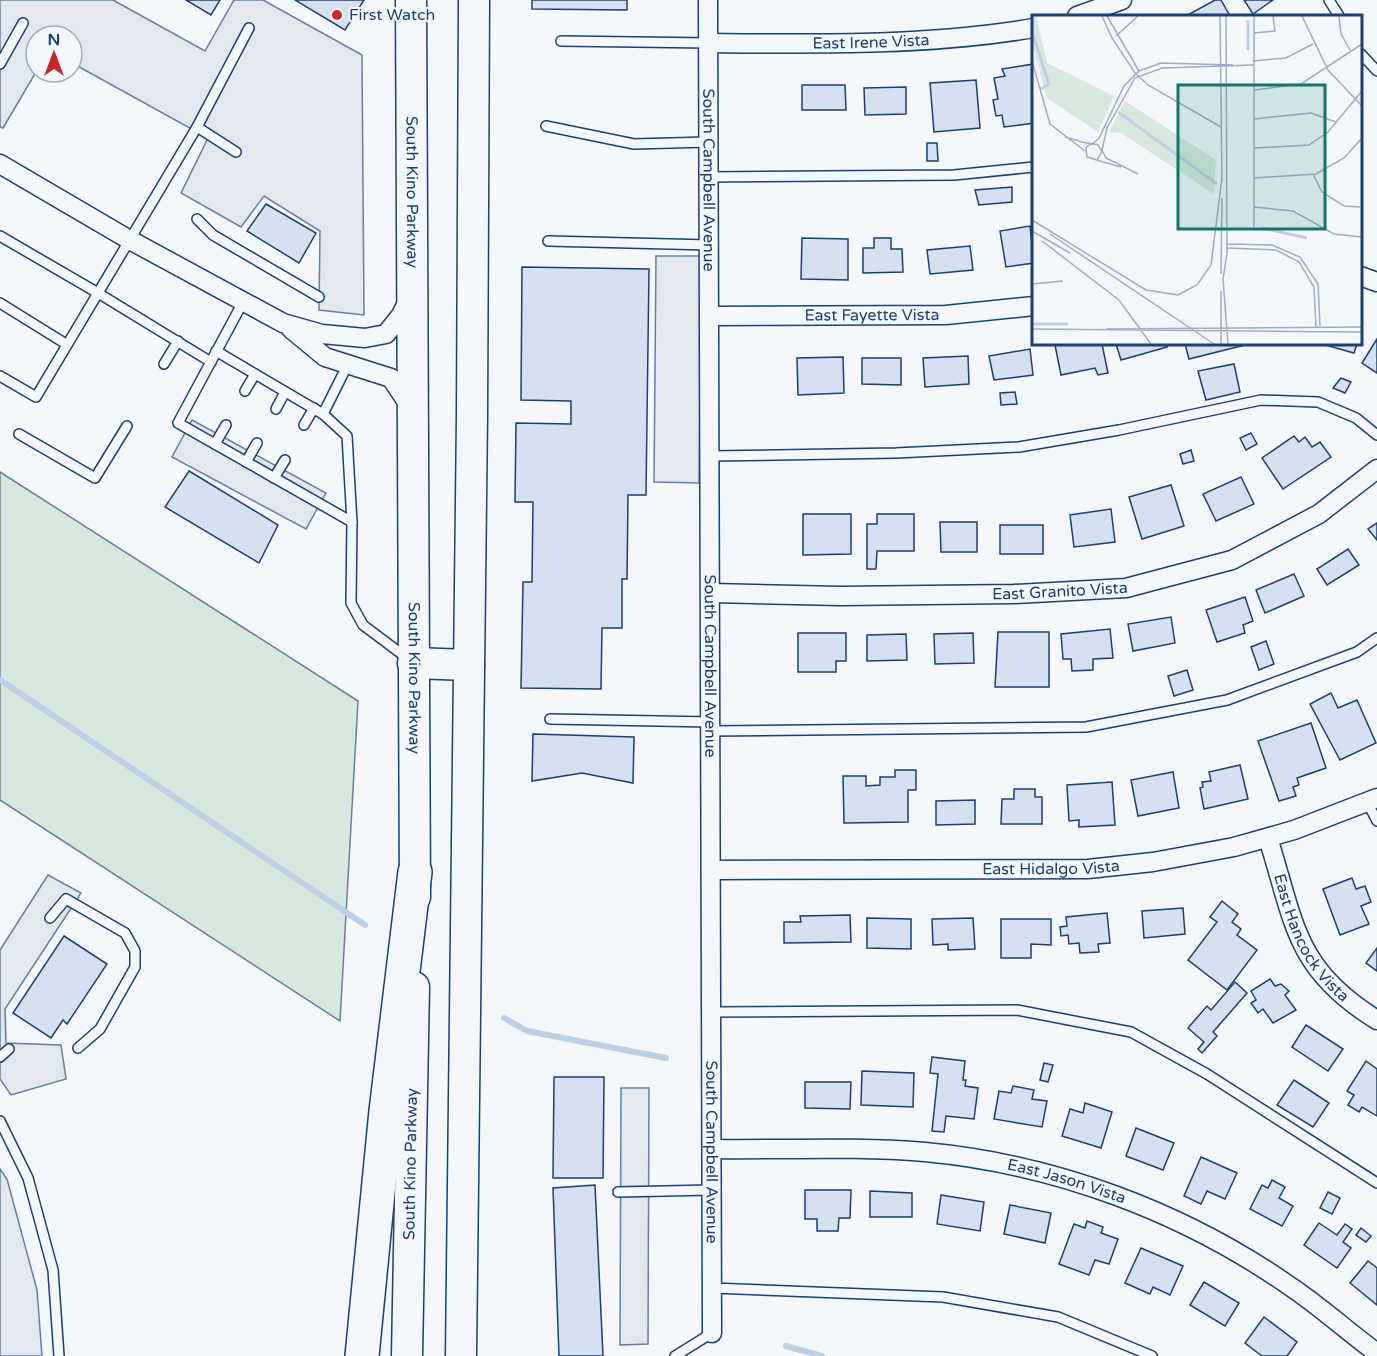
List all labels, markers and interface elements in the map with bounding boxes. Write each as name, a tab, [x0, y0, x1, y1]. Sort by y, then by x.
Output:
place label: First Watch	[349, 5, 435, 25]
marker: First Watch	[330, 8, 344, 22]
inset map	[1032, 15, 1362, 345]
north arrow	[24, 24, 84, 84]
text: N	[48, 30, 60, 50]
street label: East Irene Vista	[812, 30, 930, 54]
street label: South Campbell Avenue	[698, 88, 719, 272]
street label: South Kino Parkway	[402, 116, 422, 268]
street label: East Fayette Vista	[804, 305, 940, 326]
street label: South Campbell Avenue	[700, 574, 720, 758]
street label: East Granito Vista	[992, 578, 1128, 604]
street label: South Kino Parkway	[404, 602, 424, 754]
street label: East Hidalgo Vista	[982, 856, 1121, 879]
street label: East Hancock Vista	[1269, 871, 1353, 1006]
street label: South Campbell Avenue	[701, 1060, 722, 1244]
street label: South Kino Parkway	[399, 1087, 422, 1240]
street label: East Jason Vista	[1006, 1155, 1129, 1208]

